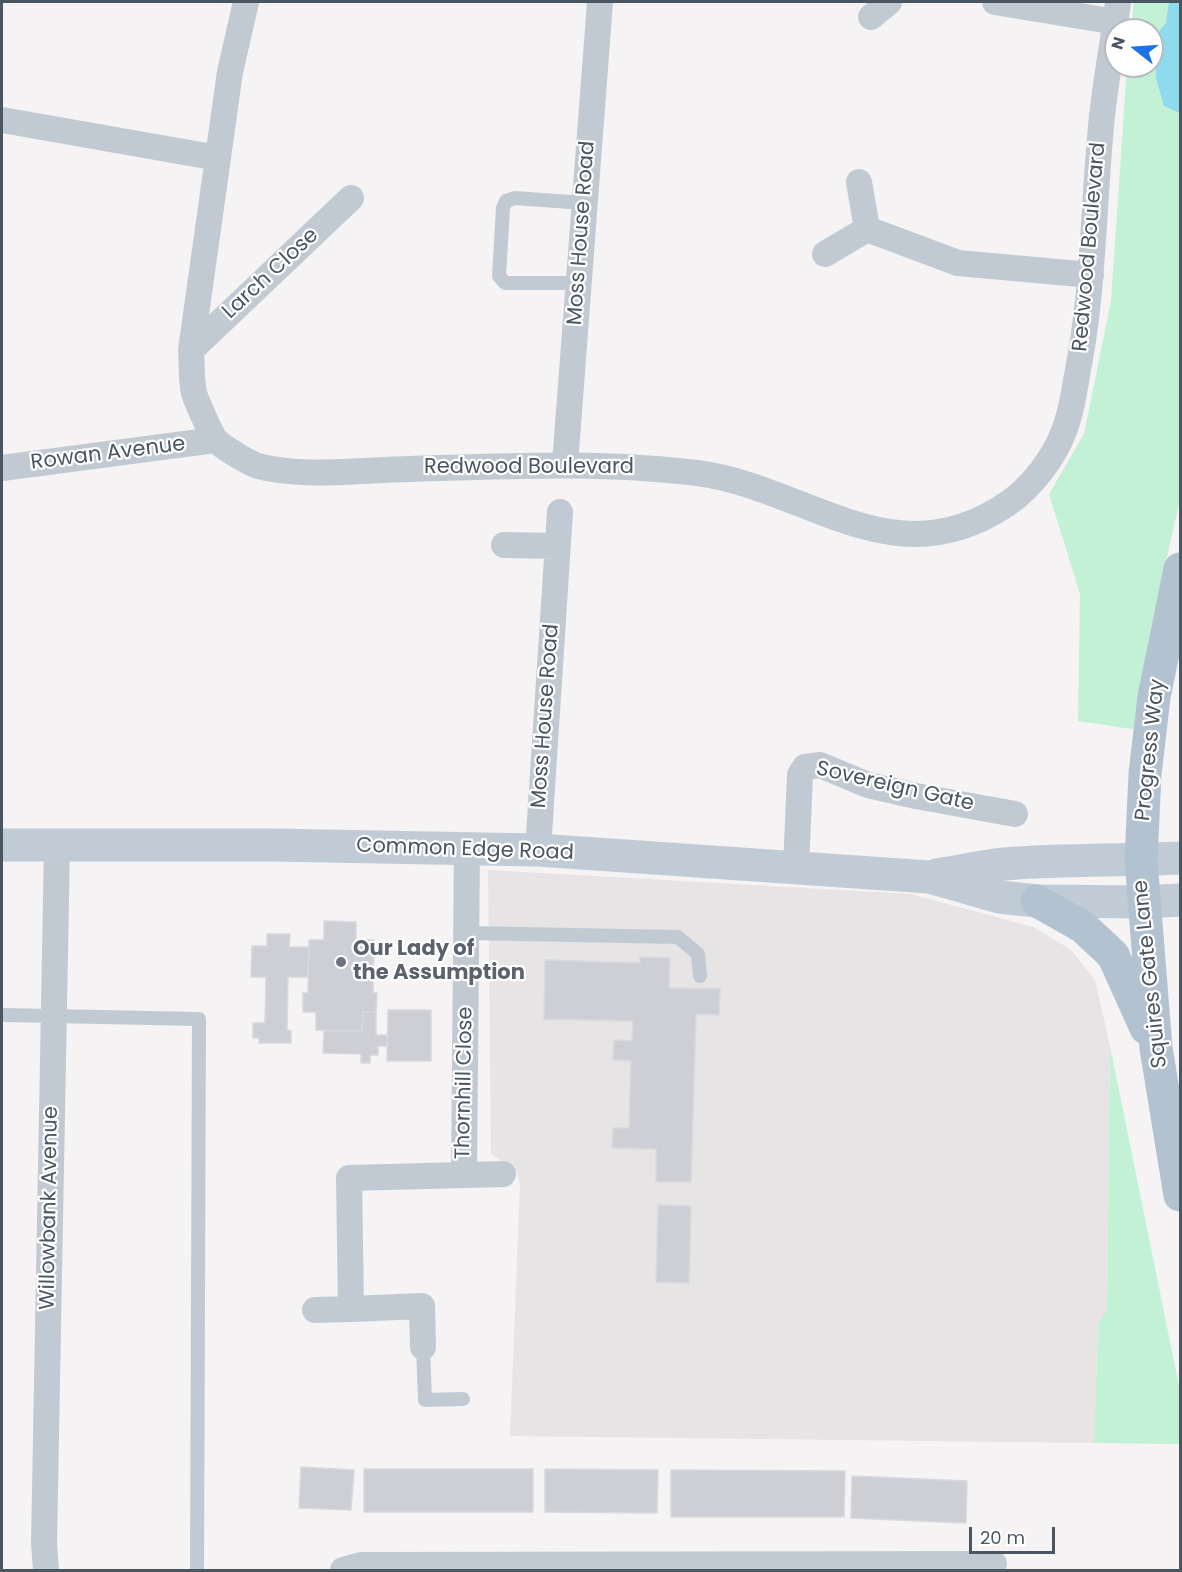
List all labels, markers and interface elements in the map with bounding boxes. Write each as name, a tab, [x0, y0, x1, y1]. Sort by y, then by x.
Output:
north arrow	[1104, 18, 1164, 78]
text: N	[1105, 34, 1131, 52]
street label: Moss House Road	[563, 140, 601, 326]
street label: Redwood Boulevard	[1068, 141, 1112, 353]
street label: Larch Close	[218, 223, 324, 325]
street label: Rowan Avenue	[29, 432, 187, 476]
street label: Redwood Boulevard	[424, 455, 634, 481]
street label: Moss House Road	[527, 623, 565, 809]
street label: Progress Way	[1131, 678, 1171, 822]
street label: Sovereign Gate	[814, 757, 976, 817]
street label: Common Edge Road	[356, 834, 574, 866]
street label: Squires Gate Lane	[1129, 879, 1173, 1069]
place label: Our Lady of the Assumption	[353, 937, 525, 987]
marker: Our Lady of the Assumption	[334, 955, 348, 969]
street label: Thornhill Close	[451, 1006, 479, 1160]
street label: Willowbank Avenue	[36, 1106, 64, 1310]
scale bar	[972, 1515, 1058, 1553]
text: 20 m	[980, 1525, 1025, 1550]

